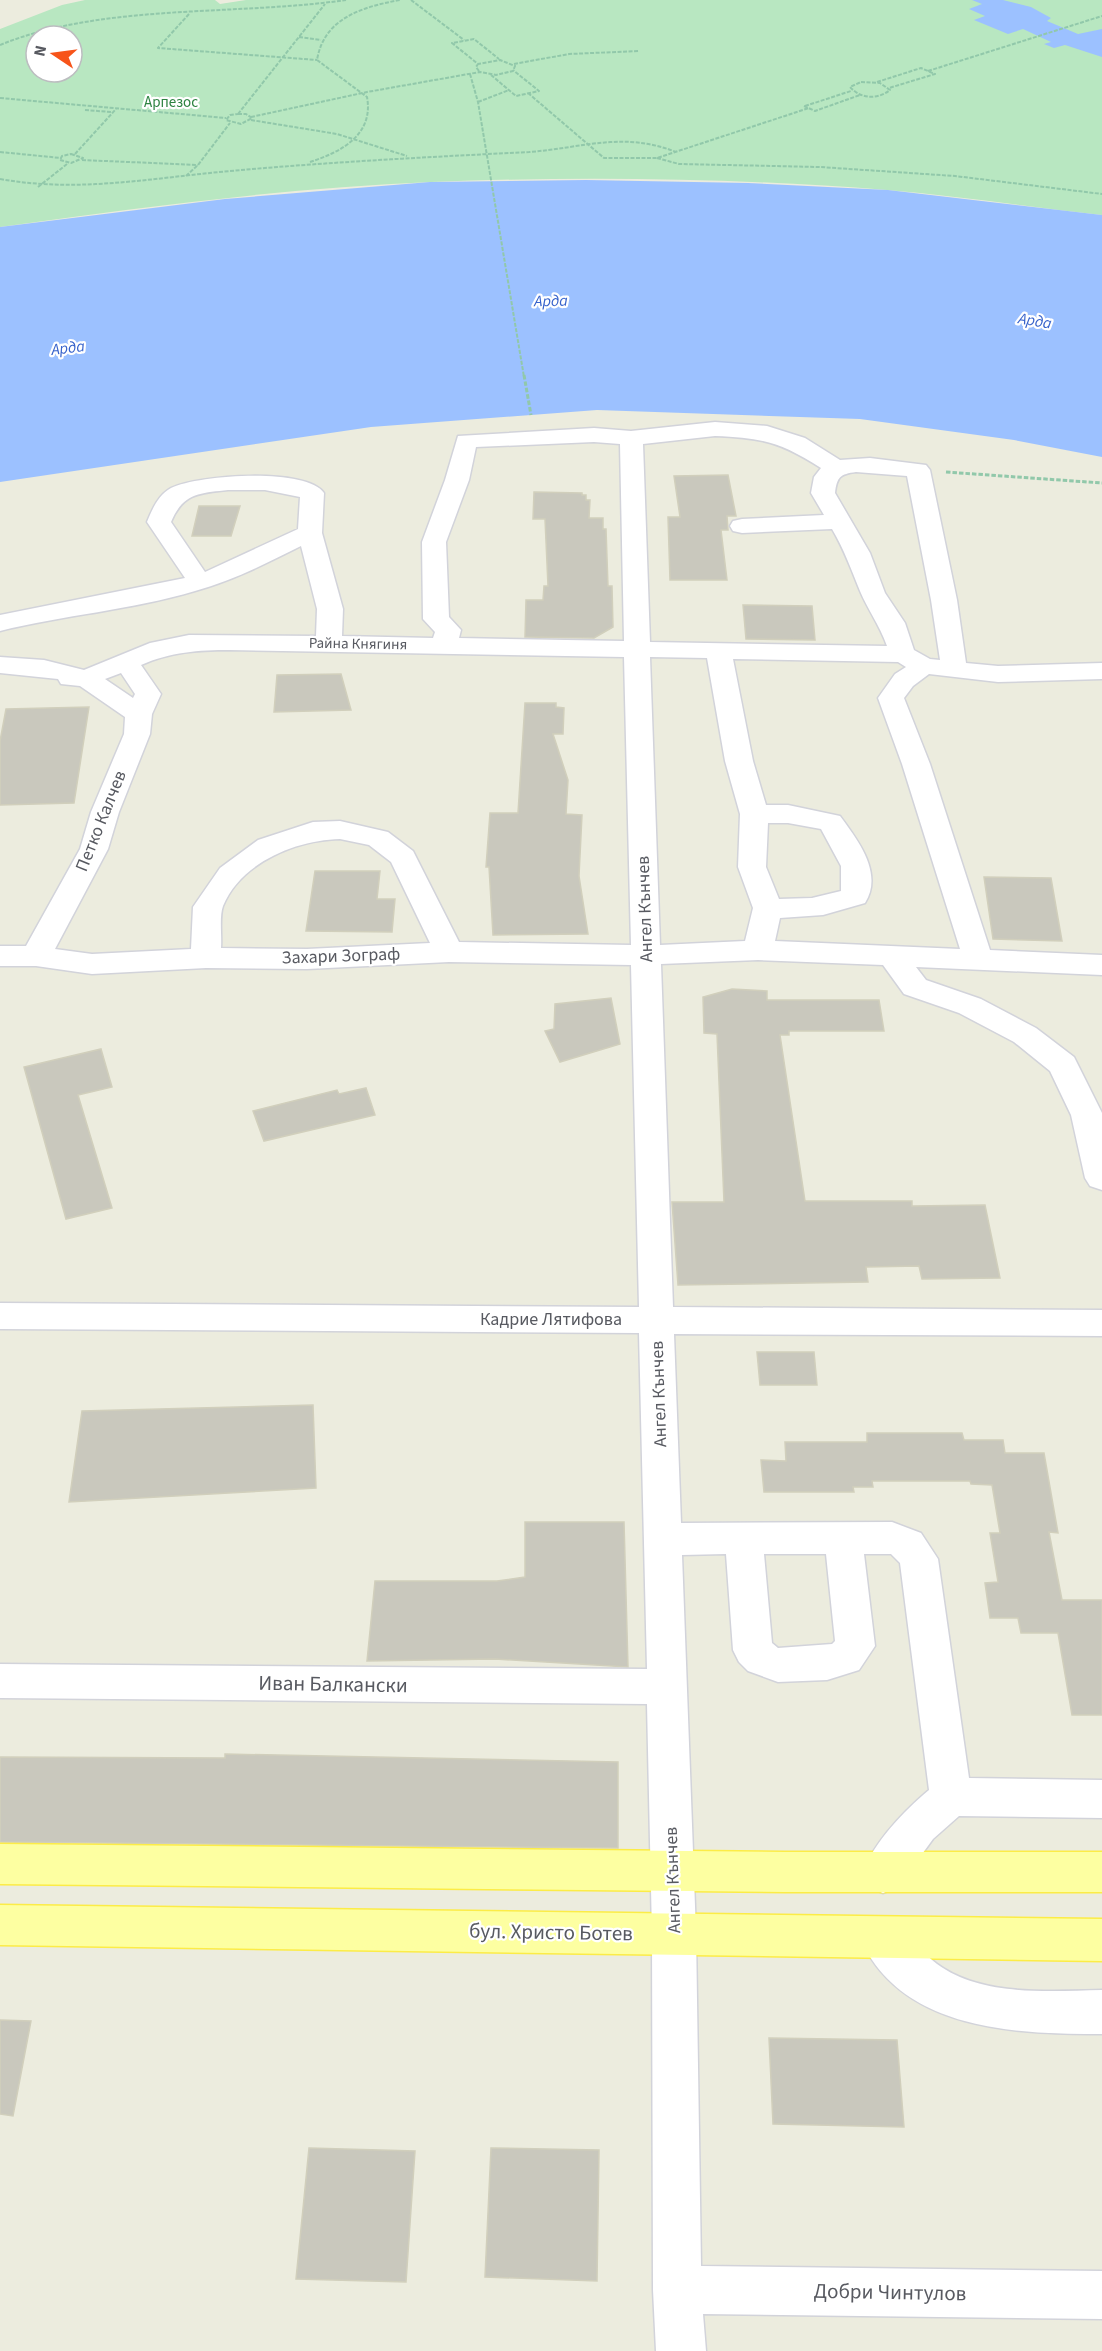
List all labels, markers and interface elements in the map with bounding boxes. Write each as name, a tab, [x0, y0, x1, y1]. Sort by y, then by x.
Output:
north arrow	[24, 24, 84, 84]
text: N	[28, 43, 52, 59]
park label: Арпезос	[144, 92, 198, 113]
water label: Арда	[533, 290, 568, 312]
water label: Арда	[1016, 307, 1054, 335]
water label: Арда	[49, 335, 86, 361]
street label: Райна Княгиня	[309, 633, 407, 655]
street label: Петко Калчев	[69, 767, 133, 875]
street label: Ангел Кънчев	[631, 855, 659, 963]
street label: Захари Зограф	[281, 941, 401, 971]
street label: Кадрие Лятифова	[480, 1307, 622, 1332]
street label: Ангел Кънчев	[645, 1340, 673, 1448]
street label: Иван Балкански	[258, 1668, 408, 1700]
street label: Ангел Кънчев	[659, 1826, 687, 1934]
street label: бул. Христо Ботев	[469, 1916, 633, 1948]
street label: Добри Чинтулов	[813, 2276, 967, 2308]

